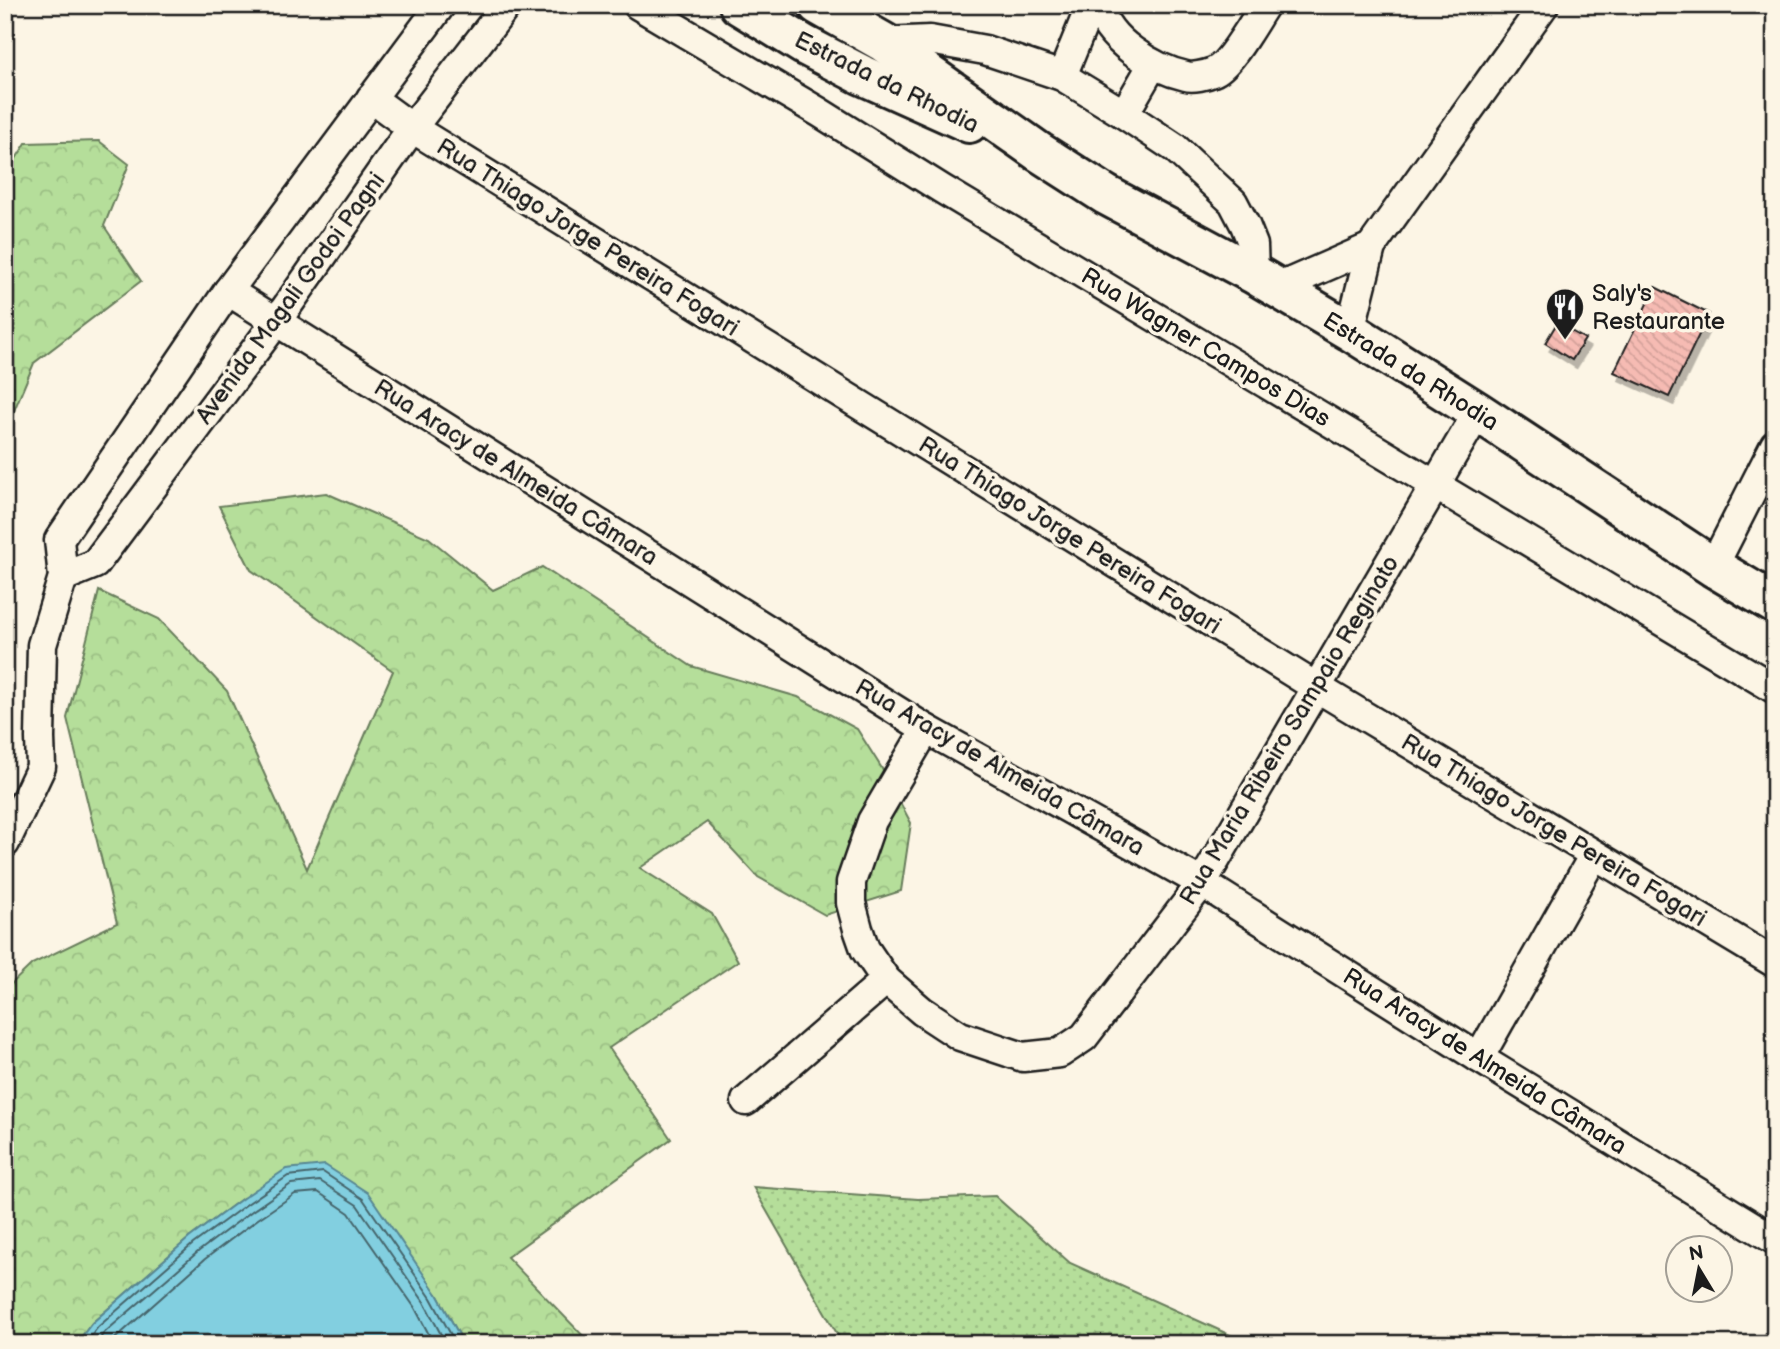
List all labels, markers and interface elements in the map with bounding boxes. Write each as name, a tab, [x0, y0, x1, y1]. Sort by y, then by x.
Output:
street label: Estrada da Rhodia	[790, 25, 984, 140]
street label: Rua Thiago Jorge Pereira Fogari	[431, 132, 744, 343]
street label: Avenida Magali Godoi Pagni	[189, 167, 391, 430]
street label: Rua Wagner Campos Dias	[1076, 262, 1336, 433]
place label: Saly's Restaurante	[1592, 279, 1725, 336]
restaurant icon: Saly's Restaurante	[1544, 286, 1586, 341]
street label: Estrada da Rhodia	[1318, 306, 1504, 437]
street label: Rua Aracy de Almeida Câmara	[368, 373, 663, 572]
street label: Rua Thiago Jorge Pereira Fogari	[913, 430, 1226, 641]
street label: Rua Maria Ribeiro Sampaio Reginato	[1173, 550, 1405, 910]
street label: Rua Aracy de Almeida Câmara	[850, 673, 1150, 862]
street label: Rua Thiago Jorge Pereira Fogari	[1396, 728, 1712, 933]
street label: Rua Aracy de Almeida Câmara	[1337, 962, 1632, 1161]
north arrow	[1664, 1234, 1734, 1304]
text: N	[1687, 1241, 1705, 1266]

